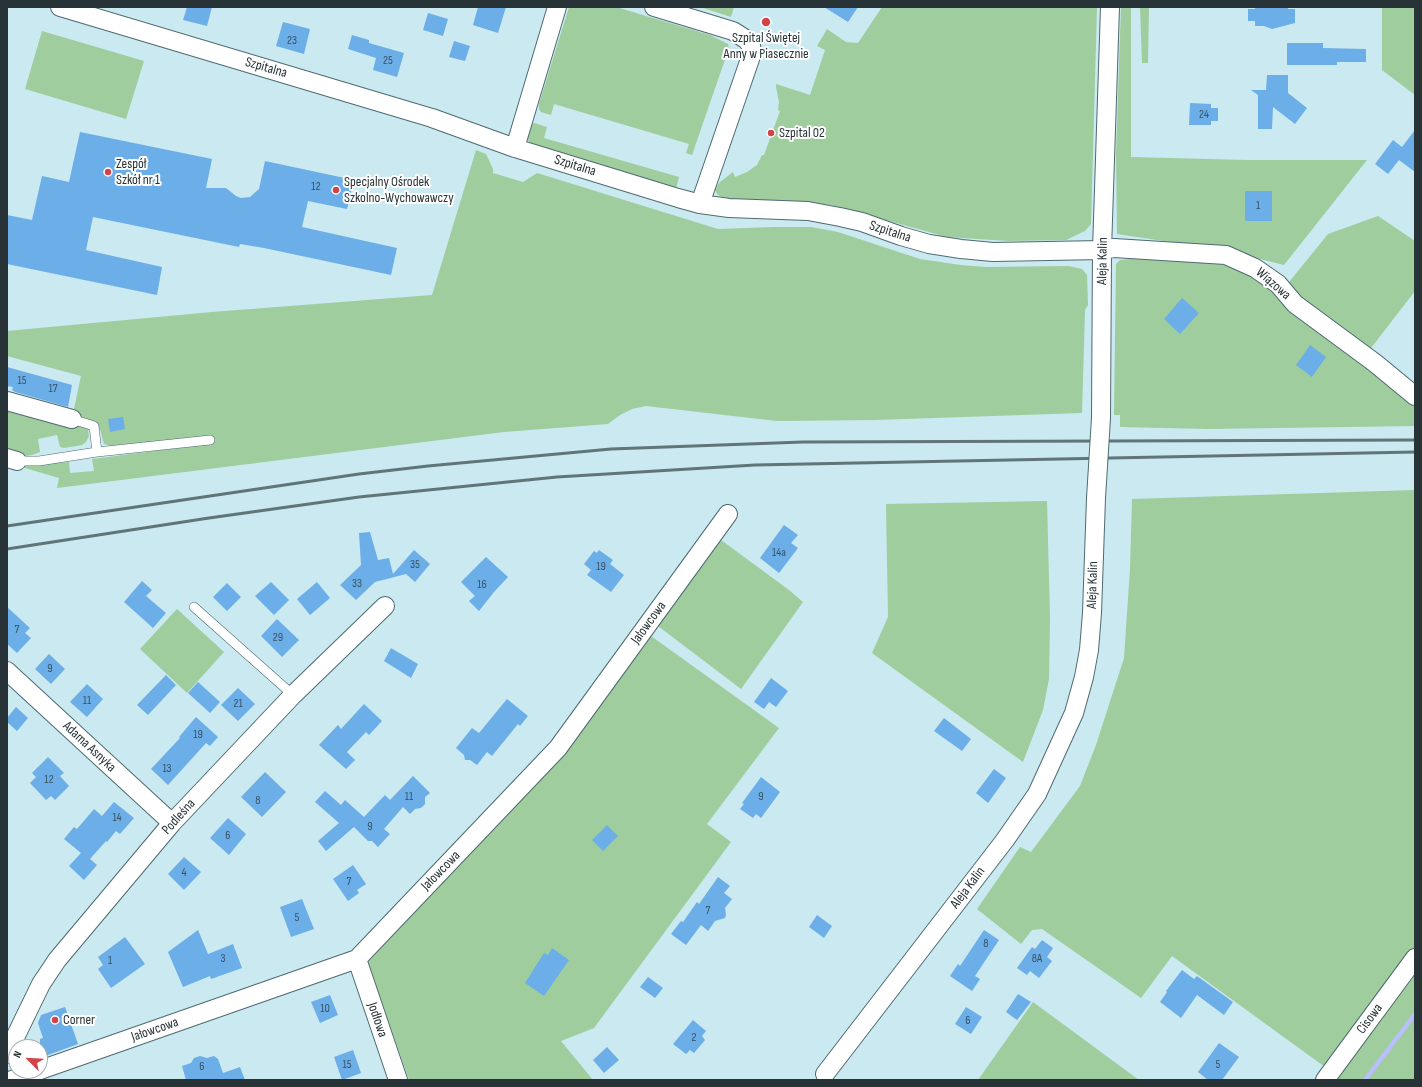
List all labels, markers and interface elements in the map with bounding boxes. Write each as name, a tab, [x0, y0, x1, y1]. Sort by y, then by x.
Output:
marker: Szpital Świętej Anny w Piasecznie	[760, 16, 772, 28]
place label: Szpital Świętej Anny w Piasecznie	[723, 30, 809, 62]
house number: 23	[287, 34, 297, 48]
street label: Szpitalna	[243, 54, 289, 82]
house number: 25	[383, 54, 393, 68]
house number: 24	[1199, 108, 1209, 122]
place label: Szpital 02	[779, 125, 825, 141]
marker: Szpital 02	[766, 128, 776, 138]
street label: Szpitalna	[552, 152, 598, 180]
place label: Zespół Szkół nr 1	[116, 156, 160, 188]
marker: Zespół Szkół nr 1	[103, 167, 113, 177]
place label: Specjalny Ośrodek Szkolno-Wychowawczy	[344, 174, 454, 206]
house number: 12	[311, 180, 321, 194]
marker: Specjalny Ośrodek Szkolno-Wychowawczy	[331, 185, 341, 195]
house number: 1	[1256, 199, 1260, 213]
street label: Szpitalna	[867, 217, 913, 247]
street label: Aleja Kalin	[1094, 237, 1112, 285]
street label: Wiązowa	[1252, 264, 1294, 304]
house number: 15	[17, 374, 27, 388]
house number: 17	[49, 382, 57, 396]
house number: 14a	[772, 546, 786, 560]
house number: 35	[410, 558, 420, 572]
house number: 19	[596, 560, 606, 574]
street label: Aleja Kalin	[1084, 561, 1102, 609]
house number: 33	[352, 577, 362, 591]
house number: 16	[477, 578, 487, 592]
street label: Jałowcowa	[628, 598, 670, 648]
house number: 7	[15, 623, 19, 637]
house number: 29	[273, 631, 283, 645]
house number: 9	[47, 662, 53, 676]
house number: 11	[83, 694, 91, 708]
house number: 21	[233, 697, 243, 711]
street label: Adama Asnyka	[59, 718, 119, 776]
house number: 19	[193, 728, 203, 742]
house number: 13	[162, 762, 172, 776]
house number: 12	[44, 773, 54, 787]
house number: 11	[405, 790, 413, 804]
house number: 9	[758, 790, 764, 804]
house number: 8	[255, 794, 261, 808]
street label: Podleśna	[159, 796, 199, 838]
house number: 14	[112, 811, 122, 825]
house number: 9	[367, 820, 373, 834]
house number: 6	[225, 829, 231, 843]
street label: Jałowcowa	[418, 848, 464, 894]
street label: Aleja Kalin	[947, 864, 989, 912]
house number: 4	[181, 866, 187, 880]
house number: 7	[347, 875, 351, 889]
house number: 7	[706, 904, 710, 918]
house number: 5	[295, 911, 299, 925]
house number: 8	[983, 937, 989, 951]
house number: 3	[220, 952, 226, 966]
house number: 8A	[1032, 952, 1042, 966]
house number: 1	[108, 954, 112, 968]
street label: Jodłowa	[363, 1000, 391, 1040]
street label: Cisowa	[1353, 1001, 1387, 1037]
house number: 10	[320, 1002, 330, 1016]
place label: Corner	[63, 1012, 95, 1028]
street label: Jałowcowa	[129, 1014, 181, 1046]
house number: 6	[965, 1014, 971, 1028]
marker: Corner	[50, 1015, 60, 1025]
house number: 2	[692, 1031, 696, 1045]
north arrow	[8, 1039, 48, 1079]
text: N	[10, 1049, 25, 1060]
house number: 15	[342, 1058, 352, 1072]
house number: 5	[1216, 1058, 1220, 1072]
house number: 6	[199, 1060, 205, 1074]

